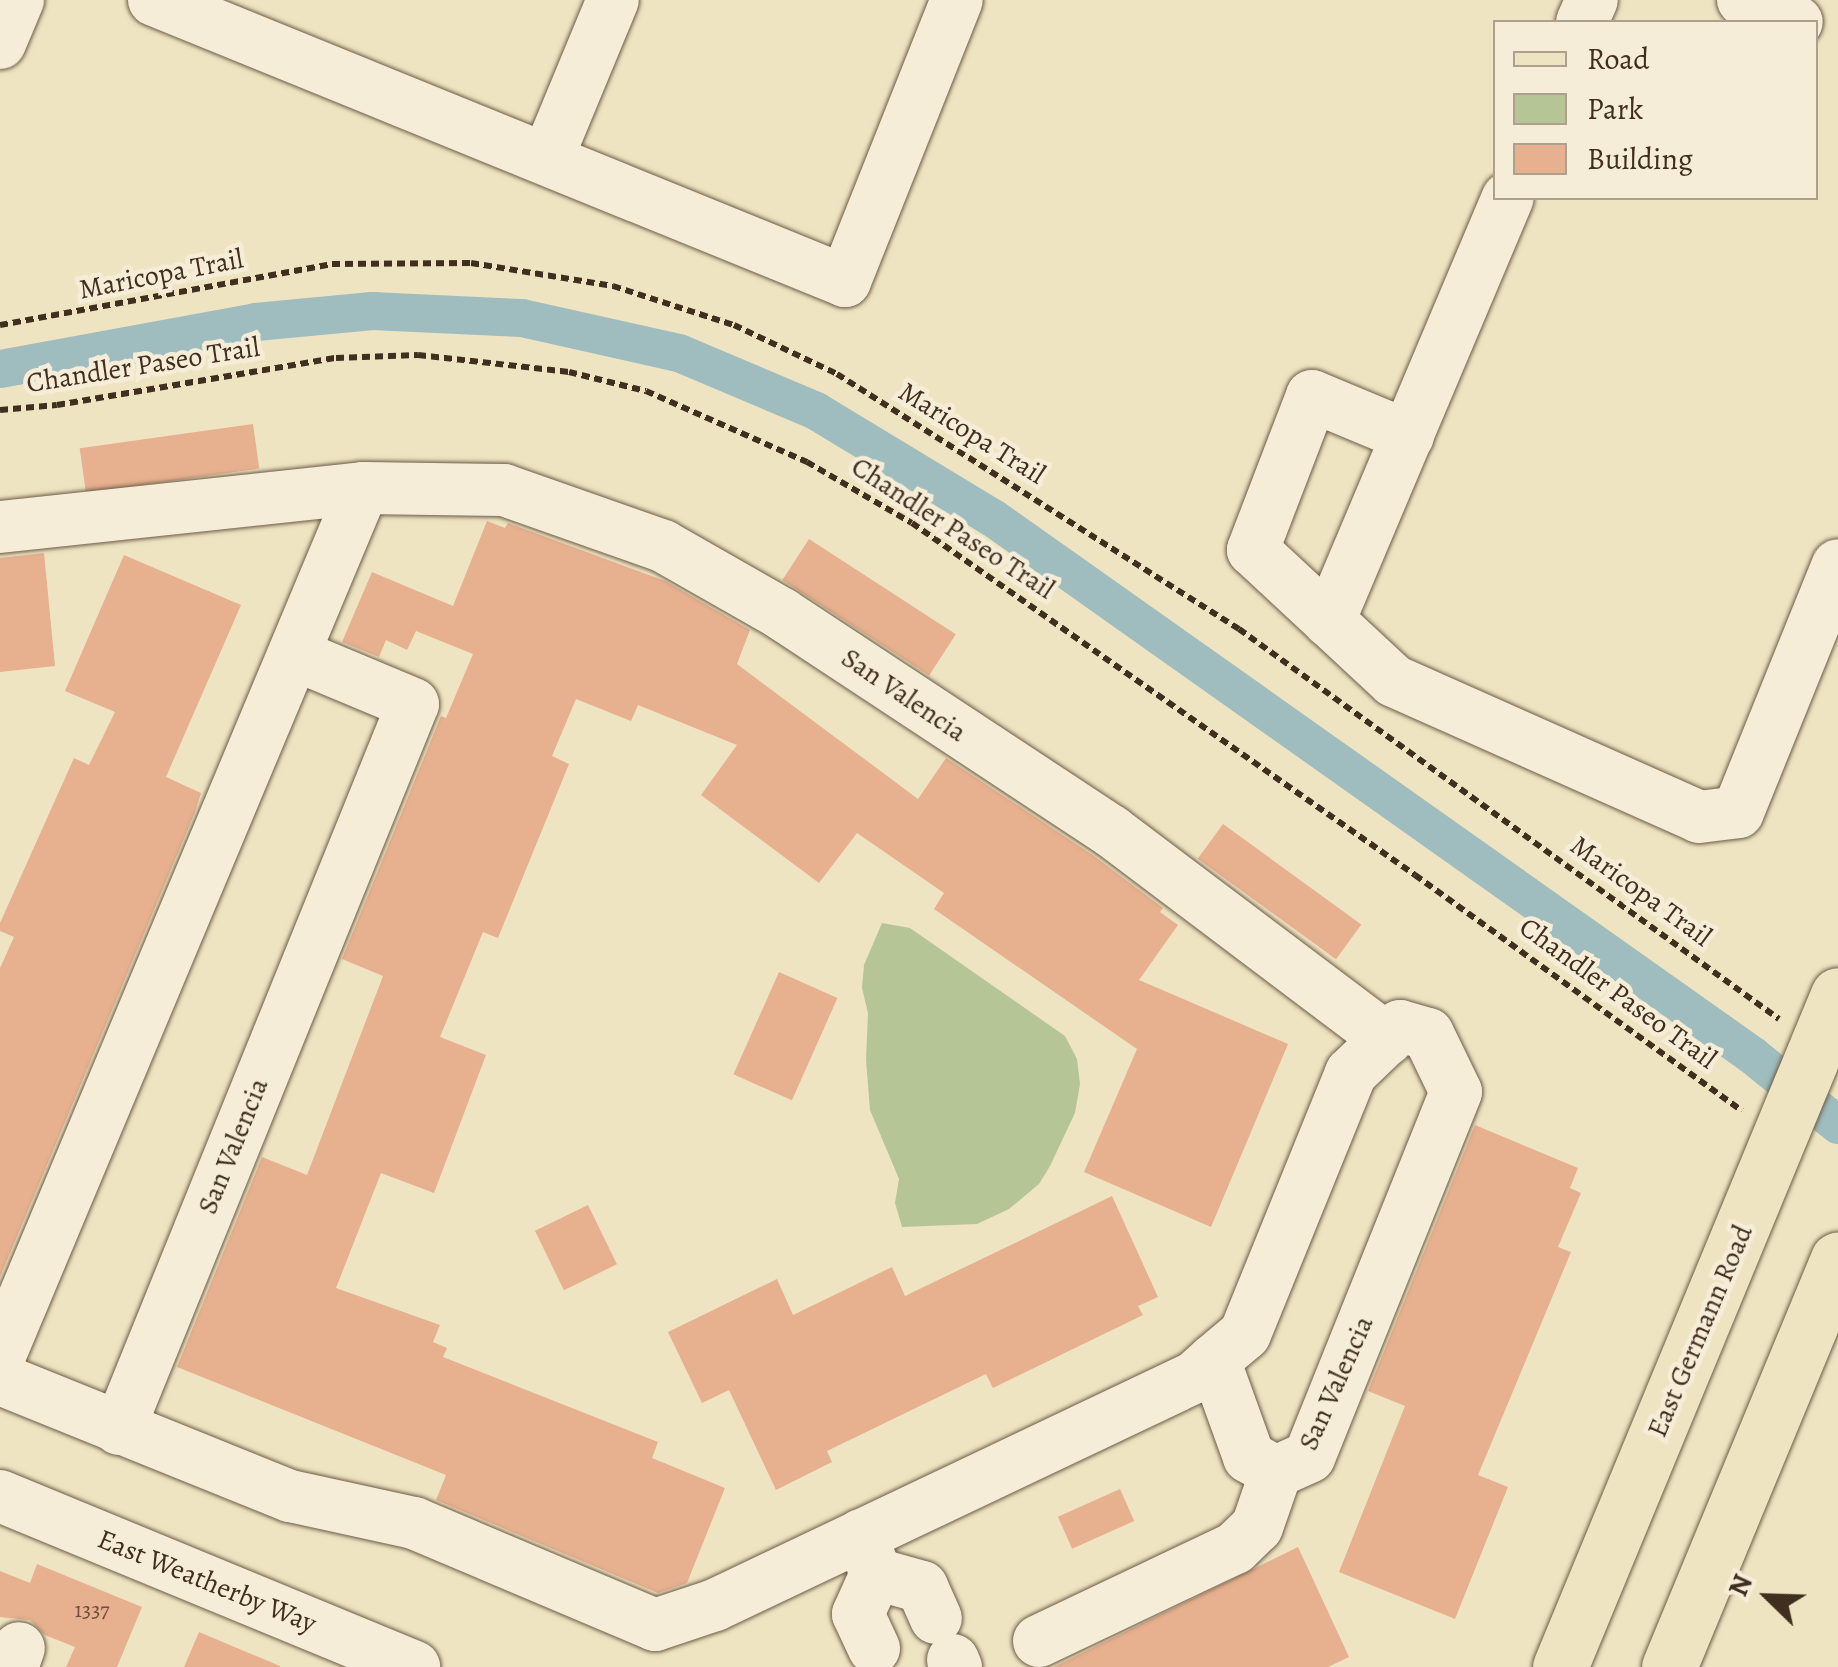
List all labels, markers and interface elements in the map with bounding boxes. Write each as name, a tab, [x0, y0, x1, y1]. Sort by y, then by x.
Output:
legend	[1493, 20, 1818, 200]
text: Road	[1587, 39, 1649, 79]
text: Park	[1587, 89, 1643, 129]
text: Building	[1587, 139, 1693, 179]
street label: Maricopa Trail	[76, 242, 246, 306]
street label: Chandler Paseo Trail	[24, 330, 262, 400]
street label: Maricopa Trail	[892, 375, 1052, 491]
street label: Chandler Paseo Trail	[845, 450, 1061, 606]
street label: San Valencia	[835, 641, 973, 749]
street label: Maricopa Trail	[1564, 828, 1718, 954]
street label: Chandler Paseo Trail	[1513, 910, 1723, 1076]
street label: San Valencia	[191, 1073, 275, 1219]
street label: East Germann Road	[1640, 1220, 1760, 1442]
street label: San Valencia	[1291, 1311, 1381, 1455]
street label: East Weatherby Way	[93, 1522, 321, 1640]
north arrow	[1718, 1547, 1818, 1647]
text: N	[1719, 1568, 1762, 1602]
house number: 1337	[74, 1598, 110, 1624]

